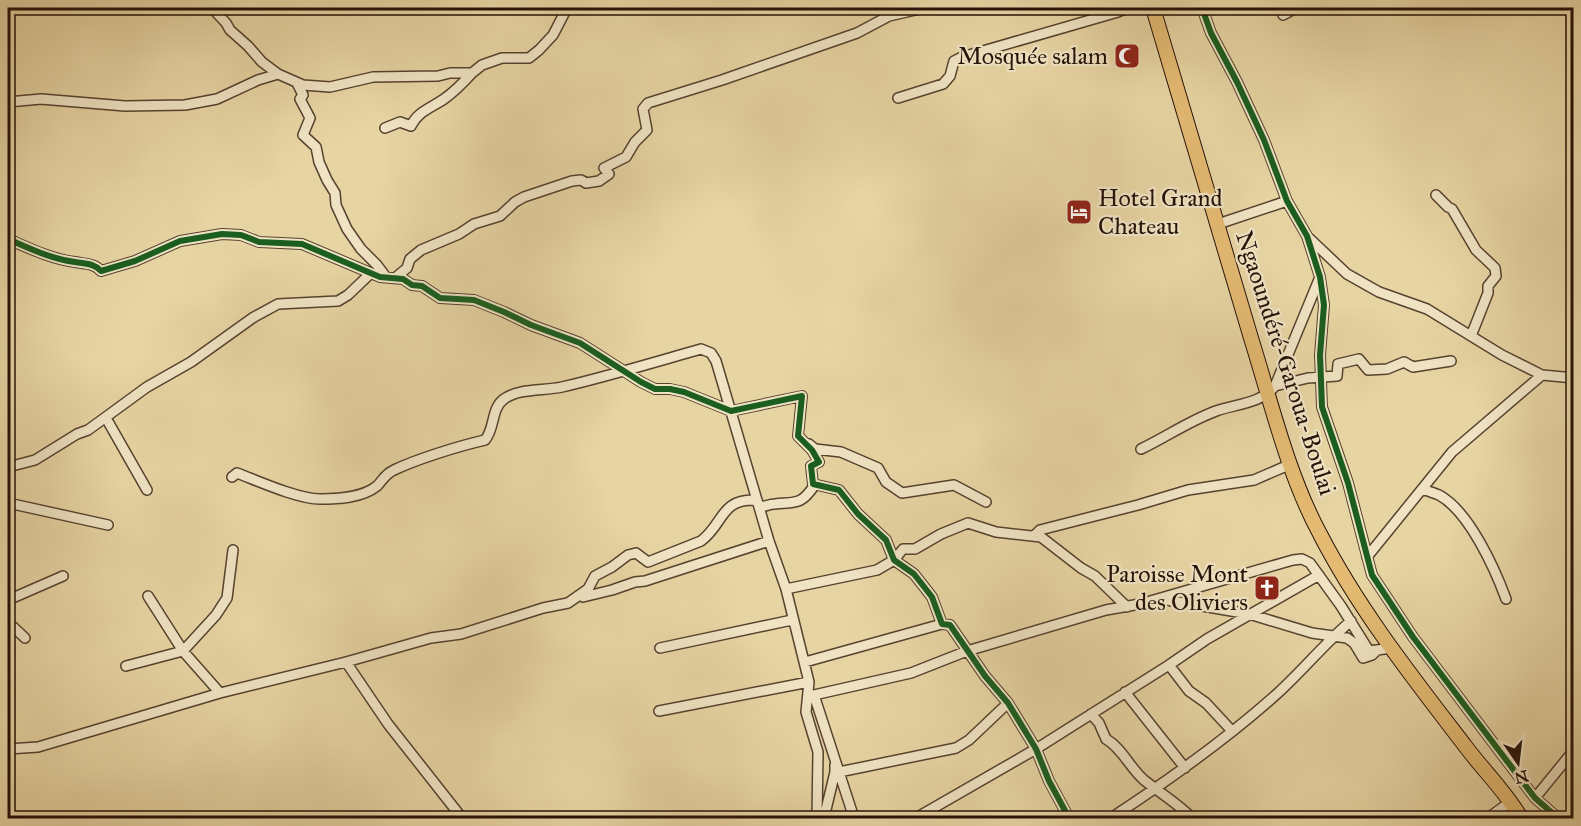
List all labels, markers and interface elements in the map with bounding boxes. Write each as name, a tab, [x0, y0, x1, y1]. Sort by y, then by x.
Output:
place label: Mosquée salam	[957, 41, 1108, 71]
mosque icon: Mosquée salam	[1112, 41, 1142, 71]
place label: Hotel Grand Chateau	[1098, 183, 1223, 241]
hotel icon: Hotel Grand Chateau	[1064, 197, 1094, 227]
street label: Ngaoundéré-Garoua-Boulai	[1229, 227, 1343, 499]
place label: Paroisse Mont des Oliviers	[1106, 559, 1248, 617]
church icon: Paroisse Mont des Oliviers	[1252, 573, 1282, 603]
north arrow	[1488, 733, 1548, 793]
text: N	[1512, 766, 1530, 788]

